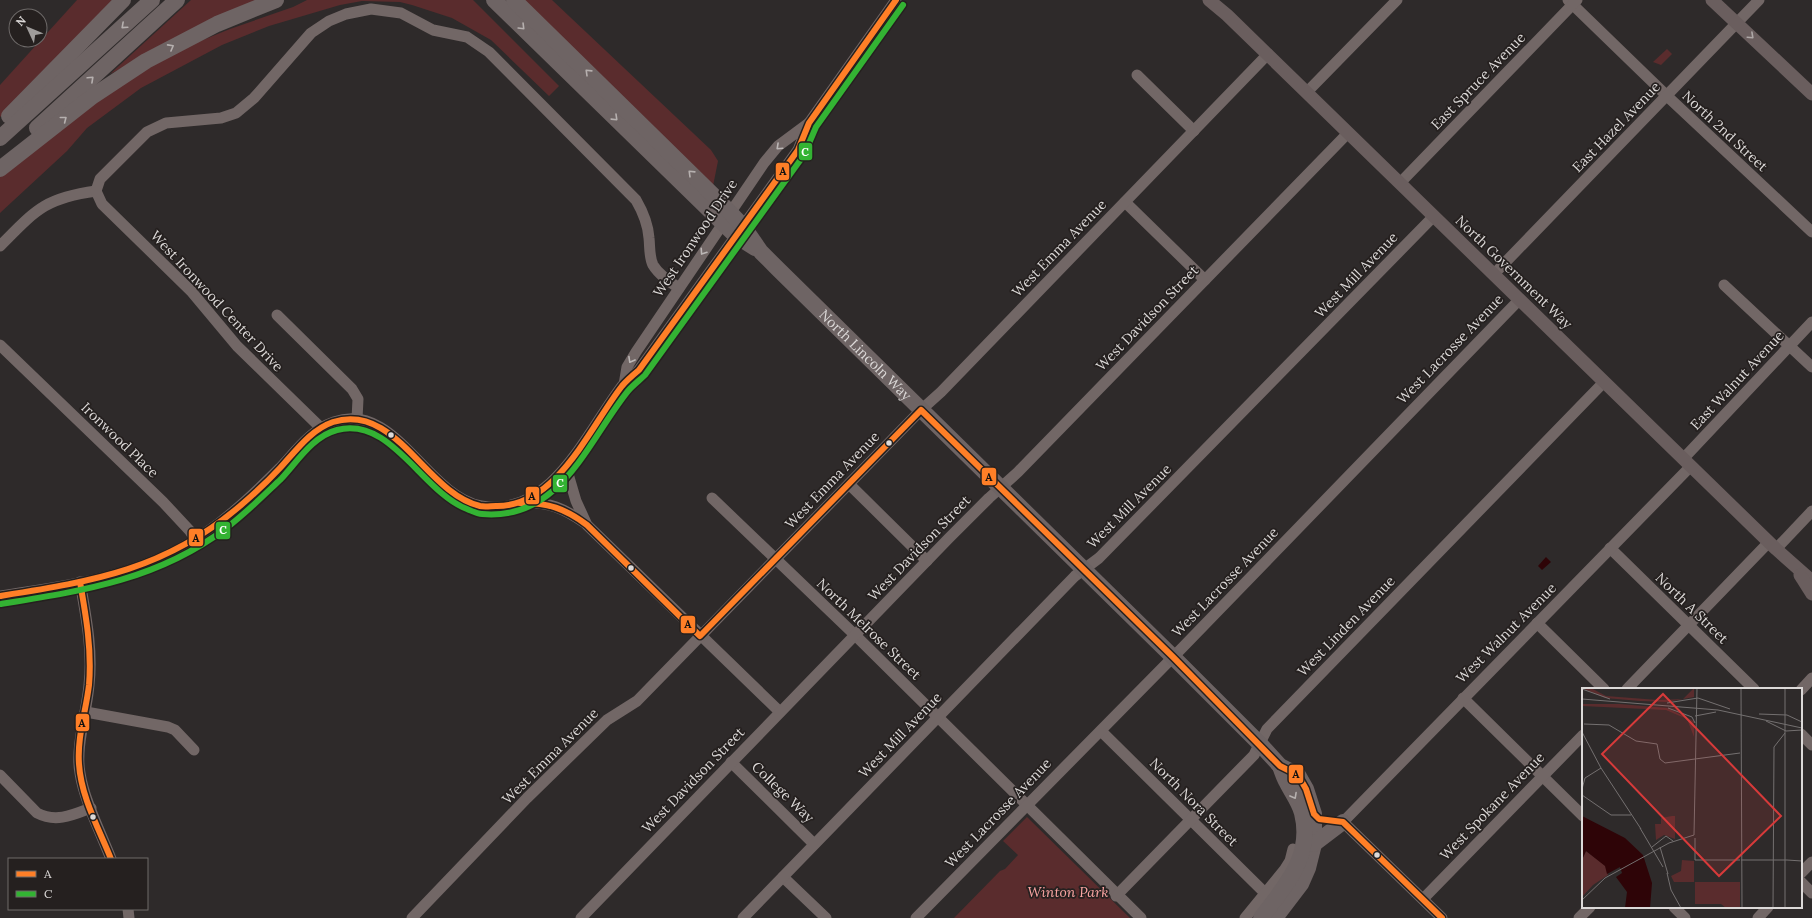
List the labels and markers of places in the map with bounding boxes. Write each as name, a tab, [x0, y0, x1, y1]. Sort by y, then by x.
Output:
unlabelled marker	[386, 430, 396, 440]
unlabelled marker	[884, 438, 894, 448]
unlabelled marker	[626, 563, 636, 573]
unlabelled marker	[88, 812, 98, 822]
unlabelled marker	[1372, 850, 1382, 860]

